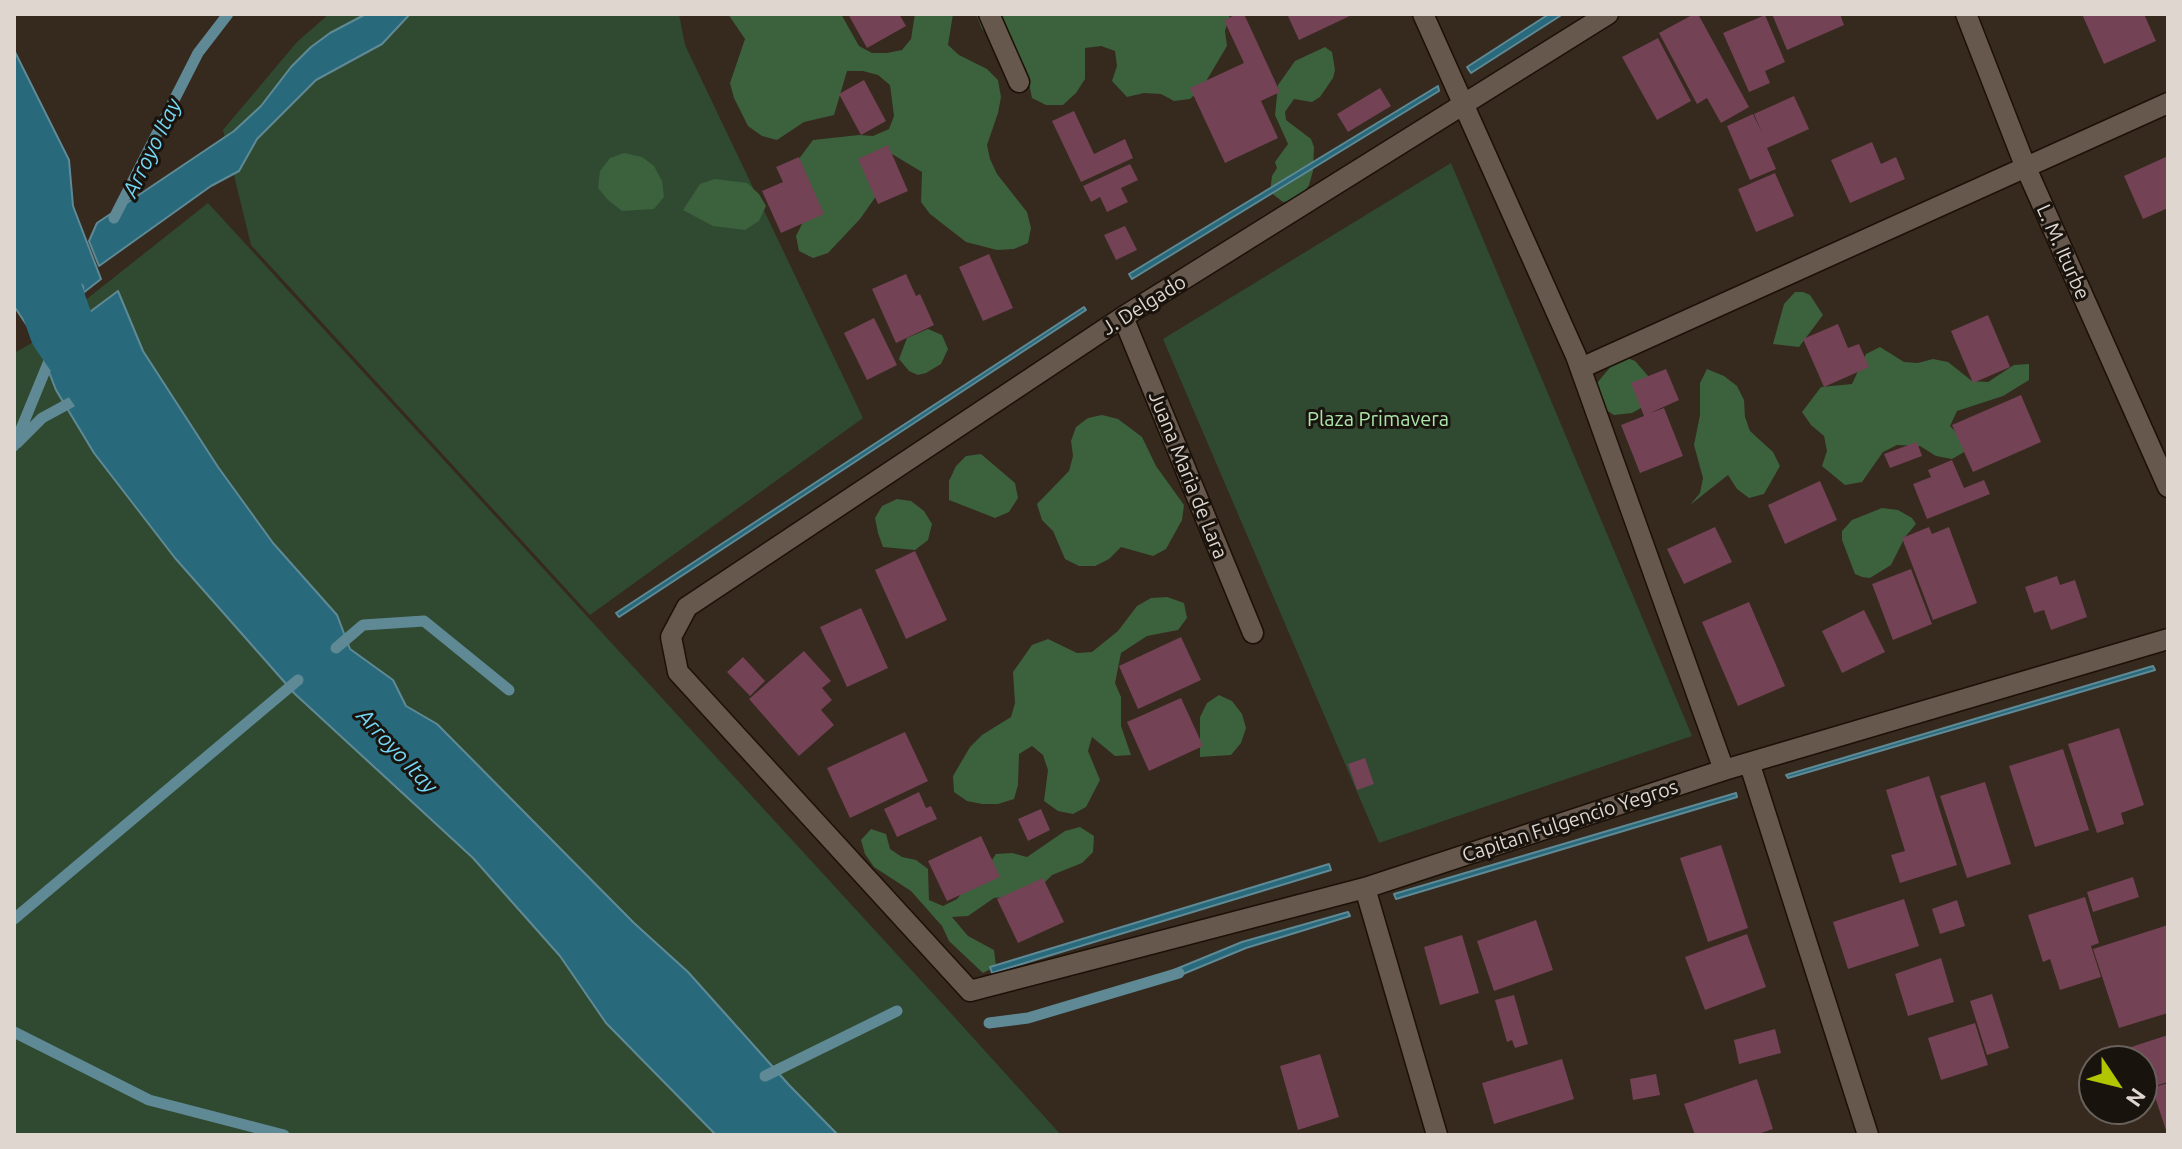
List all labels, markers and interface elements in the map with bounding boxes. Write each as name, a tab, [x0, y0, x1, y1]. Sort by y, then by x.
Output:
water label: Arroyo Itay	[117, 94, 187, 202]
street label: L. M. Iturbe	[2031, 201, 2095, 303]
street label: J. Delgado	[1097, 270, 1191, 340]
street label: Juana Maria de Lara	[1143, 388, 1233, 562]
park label: Plaza Primavera	[1307, 407, 1449, 431]
water label: Arroyo Itay	[351, 703, 443, 799]
street label: Capitan Fulgencio Yegros	[1459, 775, 1681, 867]
north arrow	[2078, 1045, 2158, 1125]
text: N	[2121, 1084, 2151, 1112]

